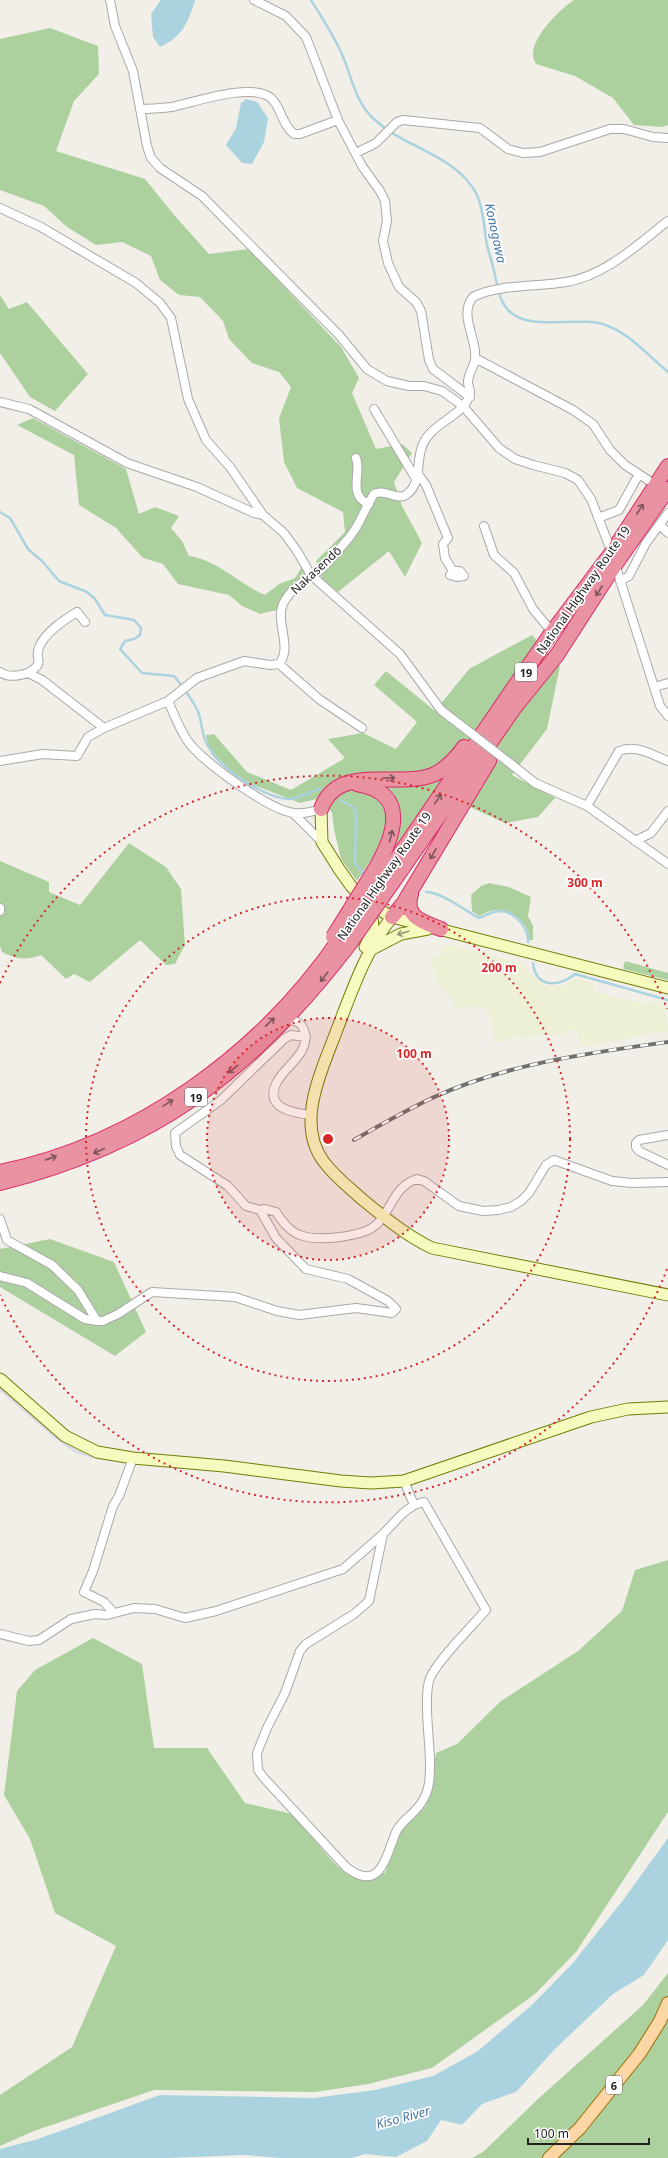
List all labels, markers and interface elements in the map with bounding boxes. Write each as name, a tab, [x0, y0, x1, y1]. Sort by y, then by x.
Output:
water label: Konogawa	[481, 201, 511, 265]
one-way arrow	[636, 504, 644, 515]
street label: National Highway Route 19	[532, 522, 634, 658]
street label: Nakasendō	[287, 542, 345, 598]
one-way arrow	[594, 585, 602, 597]
road number: 19	[515, 663, 537, 681]
one-way arrow	[382, 774, 395, 782]
one-way arrow	[434, 794, 442, 805]
street label: National Highway Route 19	[333, 808, 435, 944]
one-way arrow	[388, 829, 395, 842]
one-way arrow	[428, 848, 436, 860]
text: 300 m	[567, 874, 603, 891]
one-way arrow	[397, 930, 410, 937]
text: 200 m	[481, 959, 517, 976]
one-way arrow	[320, 971, 329, 982]
one-way arrow	[265, 1017, 275, 1027]
text: 100 m	[396, 1045, 432, 1062]
one-way arrow	[228, 1065, 239, 1074]
road number: 19	[185, 1088, 207, 1106]
one-way arrow	[162, 1098, 174, 1106]
centre of rings	[321, 1132, 335, 1146]
one-way arrow	[93, 1148, 105, 1155]
one-way arrow	[44, 1154, 57, 1161]
road number: 6	[606, 2076, 622, 2094]
water label: Kiso River	[374, 2101, 433, 2133]
scale bar	[528, 2120, 649, 2146]
text: 100 m	[534, 2125, 569, 2142]

